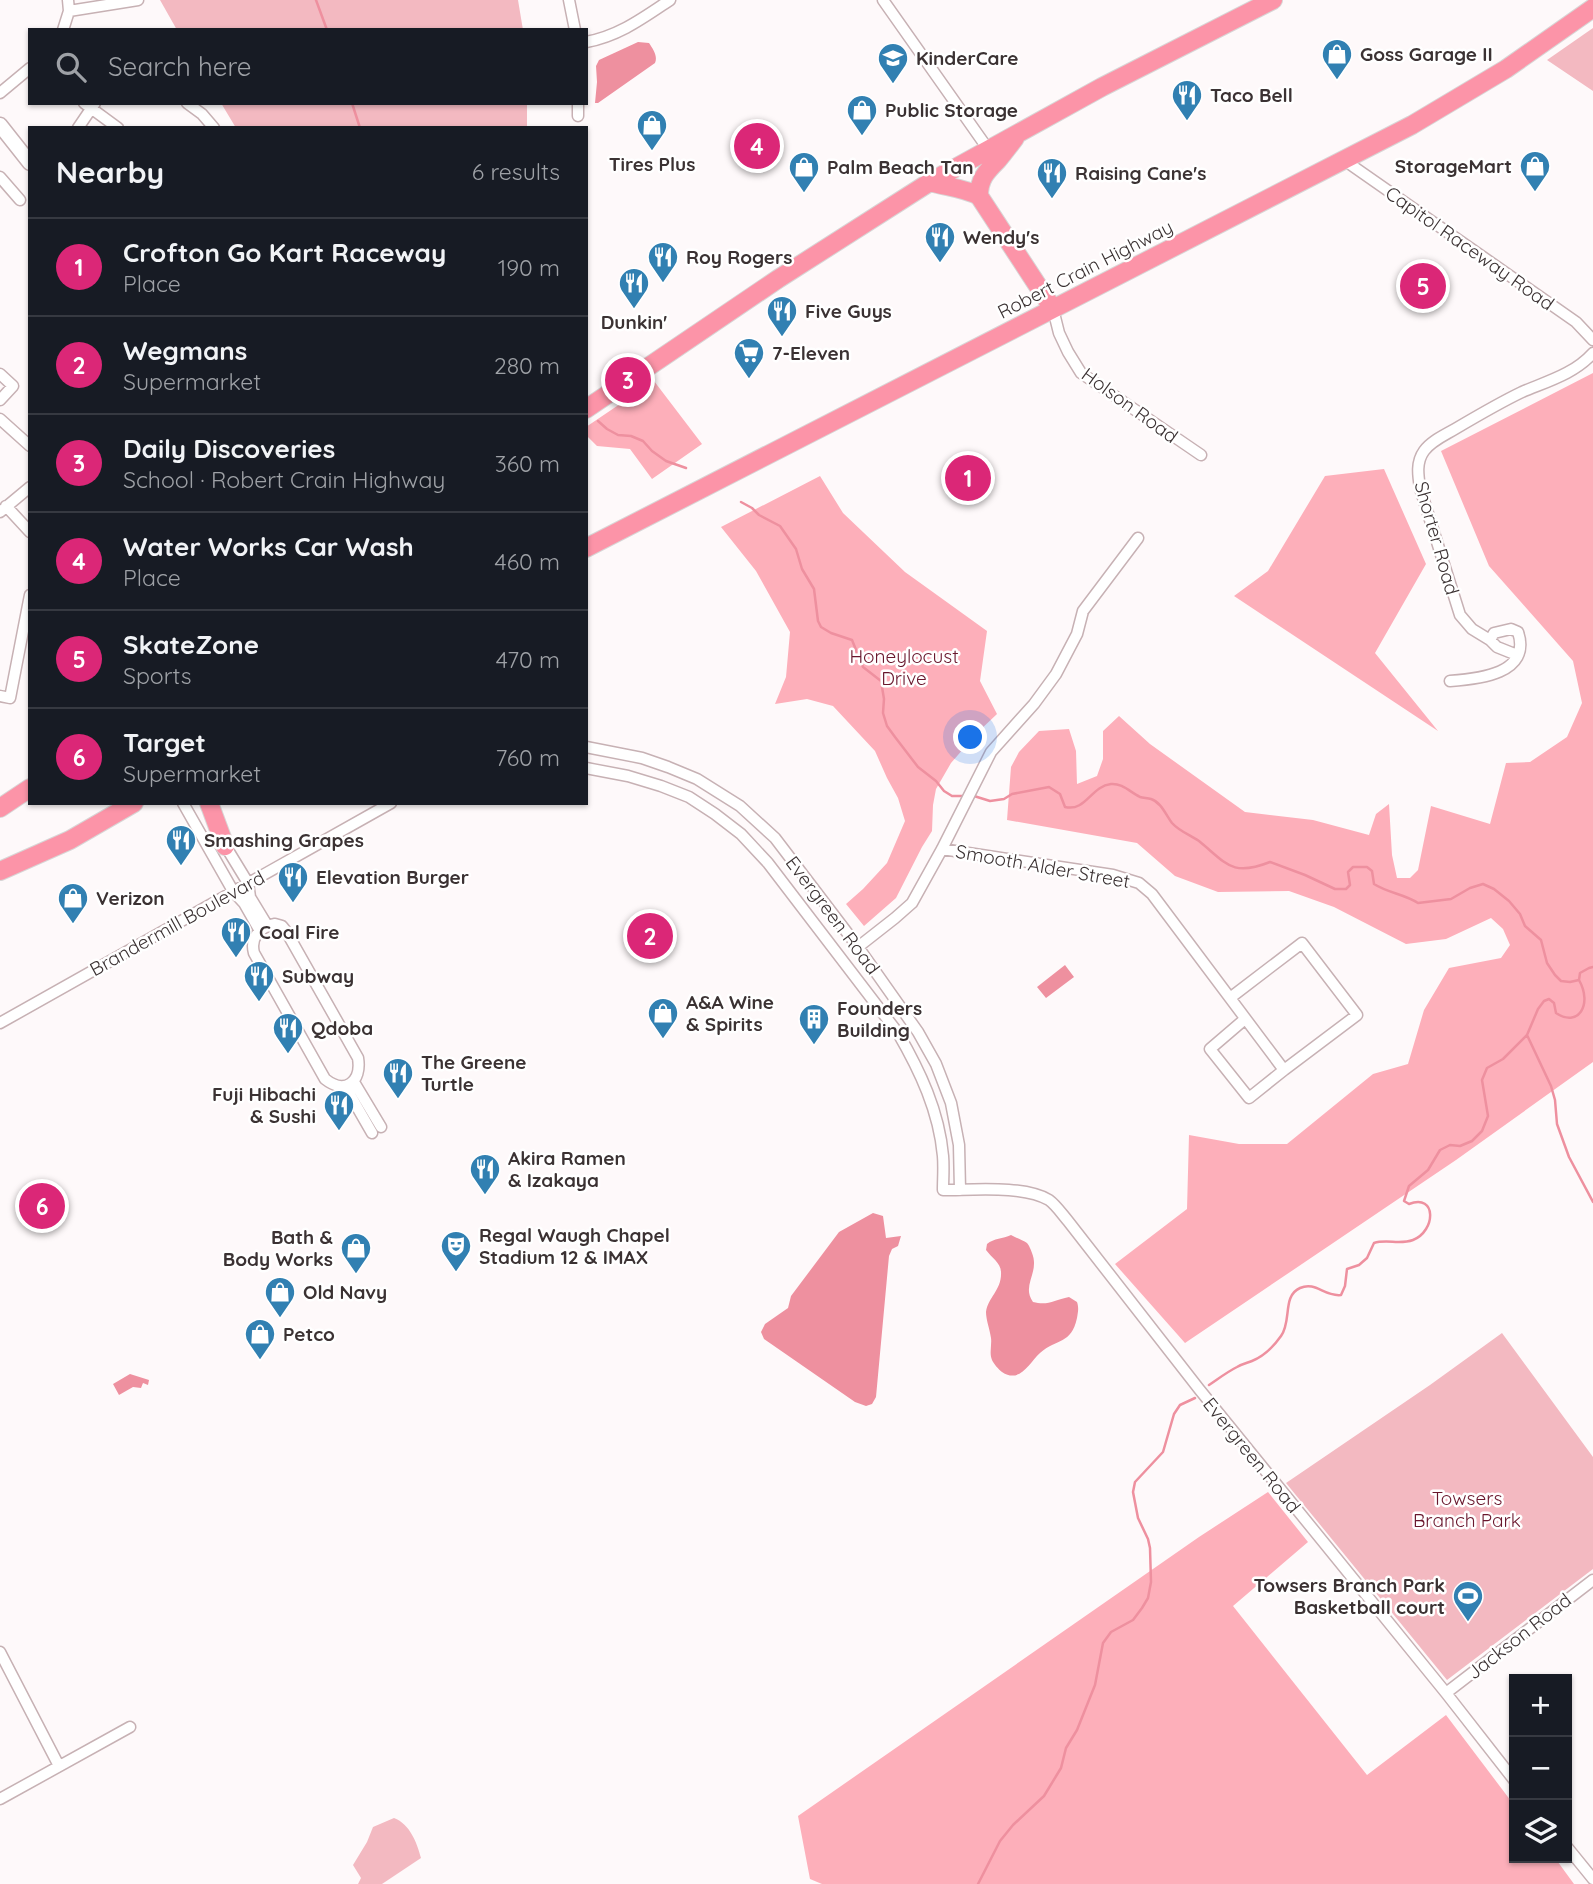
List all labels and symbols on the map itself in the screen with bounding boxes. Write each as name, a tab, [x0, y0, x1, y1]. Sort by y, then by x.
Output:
shop icon: Goss Garage II	[1320, 37, 1354, 81]
school or university icon: KinderCare	[876, 41, 910, 85]
place label: Goss Garage II	[1360, 42, 1493, 66]
place label: KinderCare	[916, 46, 1019, 70]
restaurant icon: Taco Bell	[1170, 78, 1204, 122]
place label: Taco Bell	[1210, 83, 1293, 107]
shop icon: Public Storage	[845, 93, 879, 137]
place label: Public Storage	[885, 98, 1018, 122]
shop icon: Tires Plus	[635, 108, 669, 152]
pin: 4	[734, 120, 780, 172]
shop icon: StorageMart	[1518, 149, 1552, 193]
shop icon: Palm Beach Tan	[787, 150, 821, 194]
place label: Tires Plus	[609, 152, 695, 176]
place label: StorageMart	[1395, 154, 1512, 178]
place label: Palm Beach Tan	[827, 155, 974, 179]
restaurant icon: Raising Cane's	[1035, 156, 1069, 200]
place label: Raising Cane's	[1075, 161, 1207, 185]
street label: Capitol Raceway Road	[1381, 181, 1559, 315]
street label: Robert Crain Highway	[993, 214, 1177, 324]
restaurant icon: Wendy's	[923, 220, 957, 264]
place label: Wendy's	[963, 225, 1039, 249]
restaurant icon: Roy Rogers	[646, 240, 680, 284]
place label: Roy Rogers	[686, 245, 792, 269]
pin: 5	[1400, 260, 1446, 312]
restaurant icon: Dunkin'	[617, 266, 651, 310]
restaurant icon: Five Guys	[765, 294, 799, 338]
place label: Five Guys	[805, 299, 892, 323]
place label: Dunkin'	[601, 310, 667, 334]
supermarket icon: 7-Eleven	[732, 336, 766, 380]
place label: 7-Eleven	[772, 341, 850, 365]
pin: 3	[605, 354, 651, 406]
street label: Holson Road	[1077, 362, 1183, 448]
pin: 1	[945, 452, 991, 504]
street label: Shorter Road	[1409, 478, 1465, 598]
park label: Honeylocust Drive	[849, 644, 959, 690]
your location	[953, 720, 987, 754]
restaurant icon: Smashing Grapes	[164, 823, 198, 867]
place label: Smashing Grapes	[204, 828, 364, 852]
street label: Smooth Alder Street	[954, 839, 1132, 893]
street label: Evergreen Road	[781, 851, 885, 979]
restaurant icon: Elevation Burger	[276, 860, 310, 904]
street label: Brandermill Boulevard	[85, 865, 269, 981]
place label: Elevation Burger	[316, 865, 469, 889]
shop icon: Verizon	[56, 881, 90, 925]
place label: Verizon	[96, 886, 165, 910]
pin: 2	[627, 910, 673, 962]
restaurant icon: Coal Fire	[219, 915, 253, 959]
place label: Coal Fire	[259, 920, 339, 944]
restaurant icon: Subway	[242, 959, 276, 1003]
place label: Subway	[282, 964, 354, 988]
place label: A&A Wine & Spirits	[686, 990, 774, 1036]
shop icon: A&A Wine & Spirits	[646, 996, 680, 1040]
place label: Founders Building	[837, 996, 922, 1042]
building icon: Founders Building	[797, 1002, 831, 1046]
restaurant icon: Qdoba	[271, 1011, 305, 1055]
place label: Qdoba	[311, 1016, 373, 1040]
place label: The Greene Turtle	[421, 1050, 527, 1096]
restaurant icon: The Greene Turtle	[381, 1056, 415, 1100]
place label: Fuji Hibachi & Sushi	[212, 1082, 316, 1128]
restaurant icon: Fuji Hibachi & Sushi	[322, 1088, 356, 1132]
place label: Akira Ramen & Izakaya	[508, 1146, 626, 1192]
restaurant icon: Akira Ramen & Izakaya	[468, 1152, 502, 1196]
pin: 6	[19, 1180, 65, 1232]
place label: Regal Waugh Chapel Stadium 12 & IMAX	[479, 1223, 670, 1269]
place label: Bath & Body Works	[223, 1225, 333, 1271]
theatre icon: Regal Waugh Chapel Stadium 12 & IMAX	[439, 1229, 473, 1273]
shop icon: Bath & Body Works	[339, 1231, 373, 1275]
shop icon: Old Navy	[263, 1275, 297, 1319]
place label: Old Navy	[303, 1280, 387, 1304]
shop icon: Petco	[243, 1317, 277, 1361]
place label: Petco	[283, 1322, 335, 1346]
street label: Evergreen Road	[1198, 1392, 1306, 1518]
park label: Towsers Branch Park	[1413, 1486, 1521, 1532]
place label: Towsers Branch Park Basketball court	[1254, 1573, 1445, 1619]
sports icon: Towsers Branch Park Basketball court	[1451, 1579, 1485, 1623]
street label: Jackson Road	[1462, 1588, 1576, 1684]

